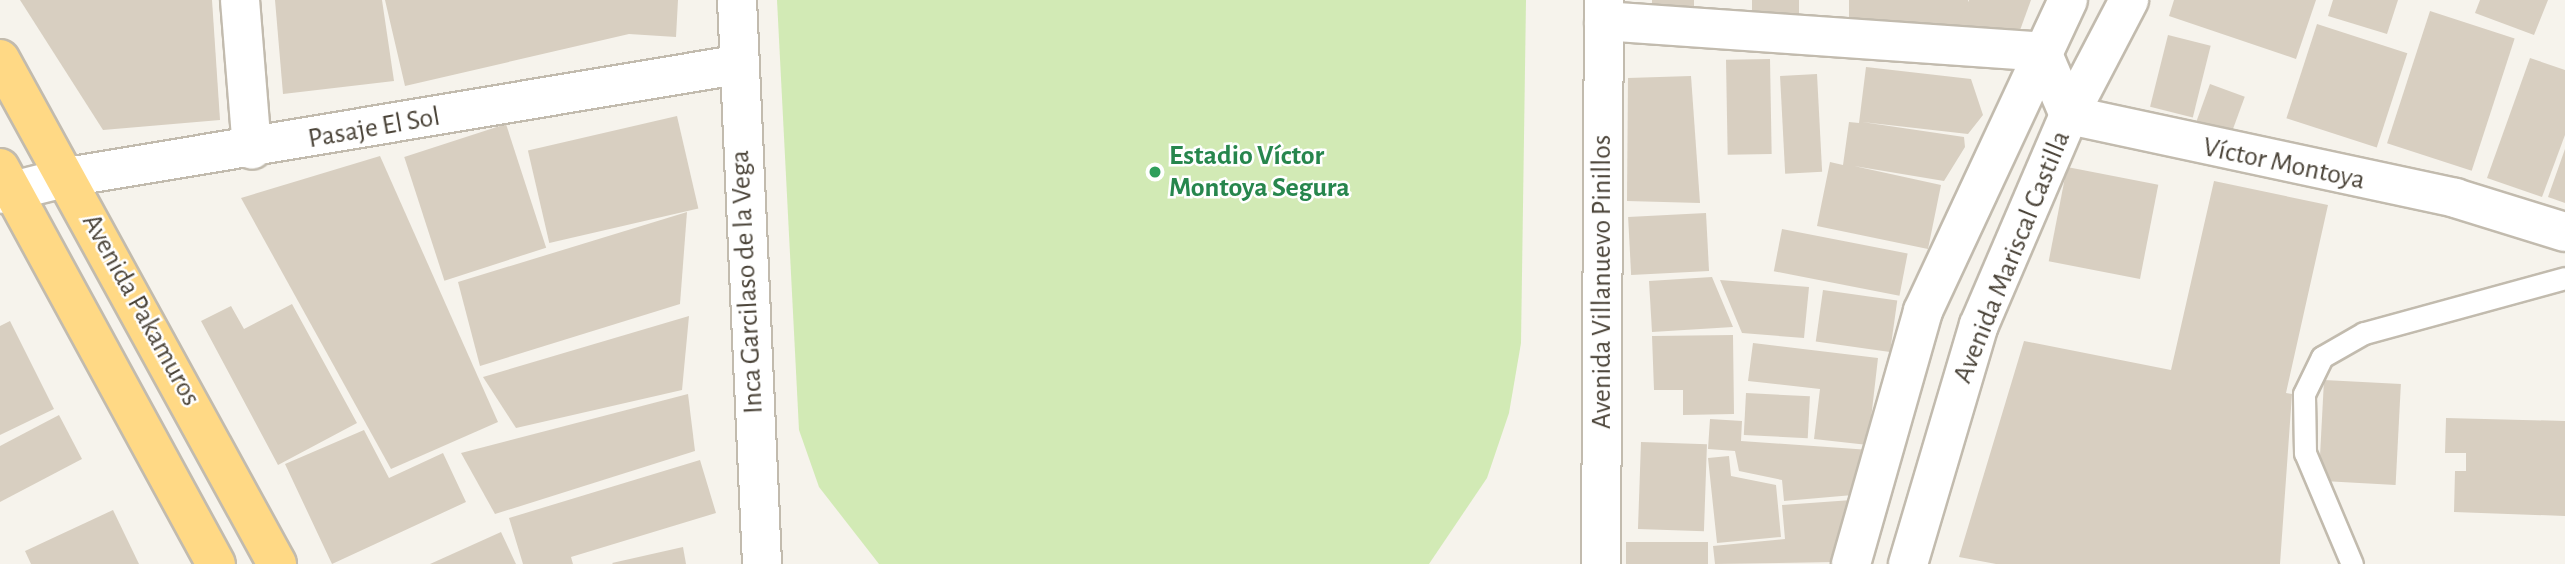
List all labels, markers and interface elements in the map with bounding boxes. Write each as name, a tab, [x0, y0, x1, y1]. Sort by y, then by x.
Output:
street label: Pasaje El Sol	[305, 100, 443, 156]
street label: Avenida Mariscal Castilla	[1946, 126, 2078, 388]
street label: Víctor Montoya	[2200, 130, 2368, 198]
street label: Avenida Villanuevo Pinillos	[1585, 135, 1619, 429]
place label: Estadio Víctor Montoya Segura	[1169, 139, 1350, 205]
street label: Inca Garcilaso de la Vega	[723, 149, 771, 415]
marker: Estadio Víctor Montoya Segura	[1147, 164, 1163, 180]
street label: Avenida Pakamuros	[74, 208, 208, 412]

